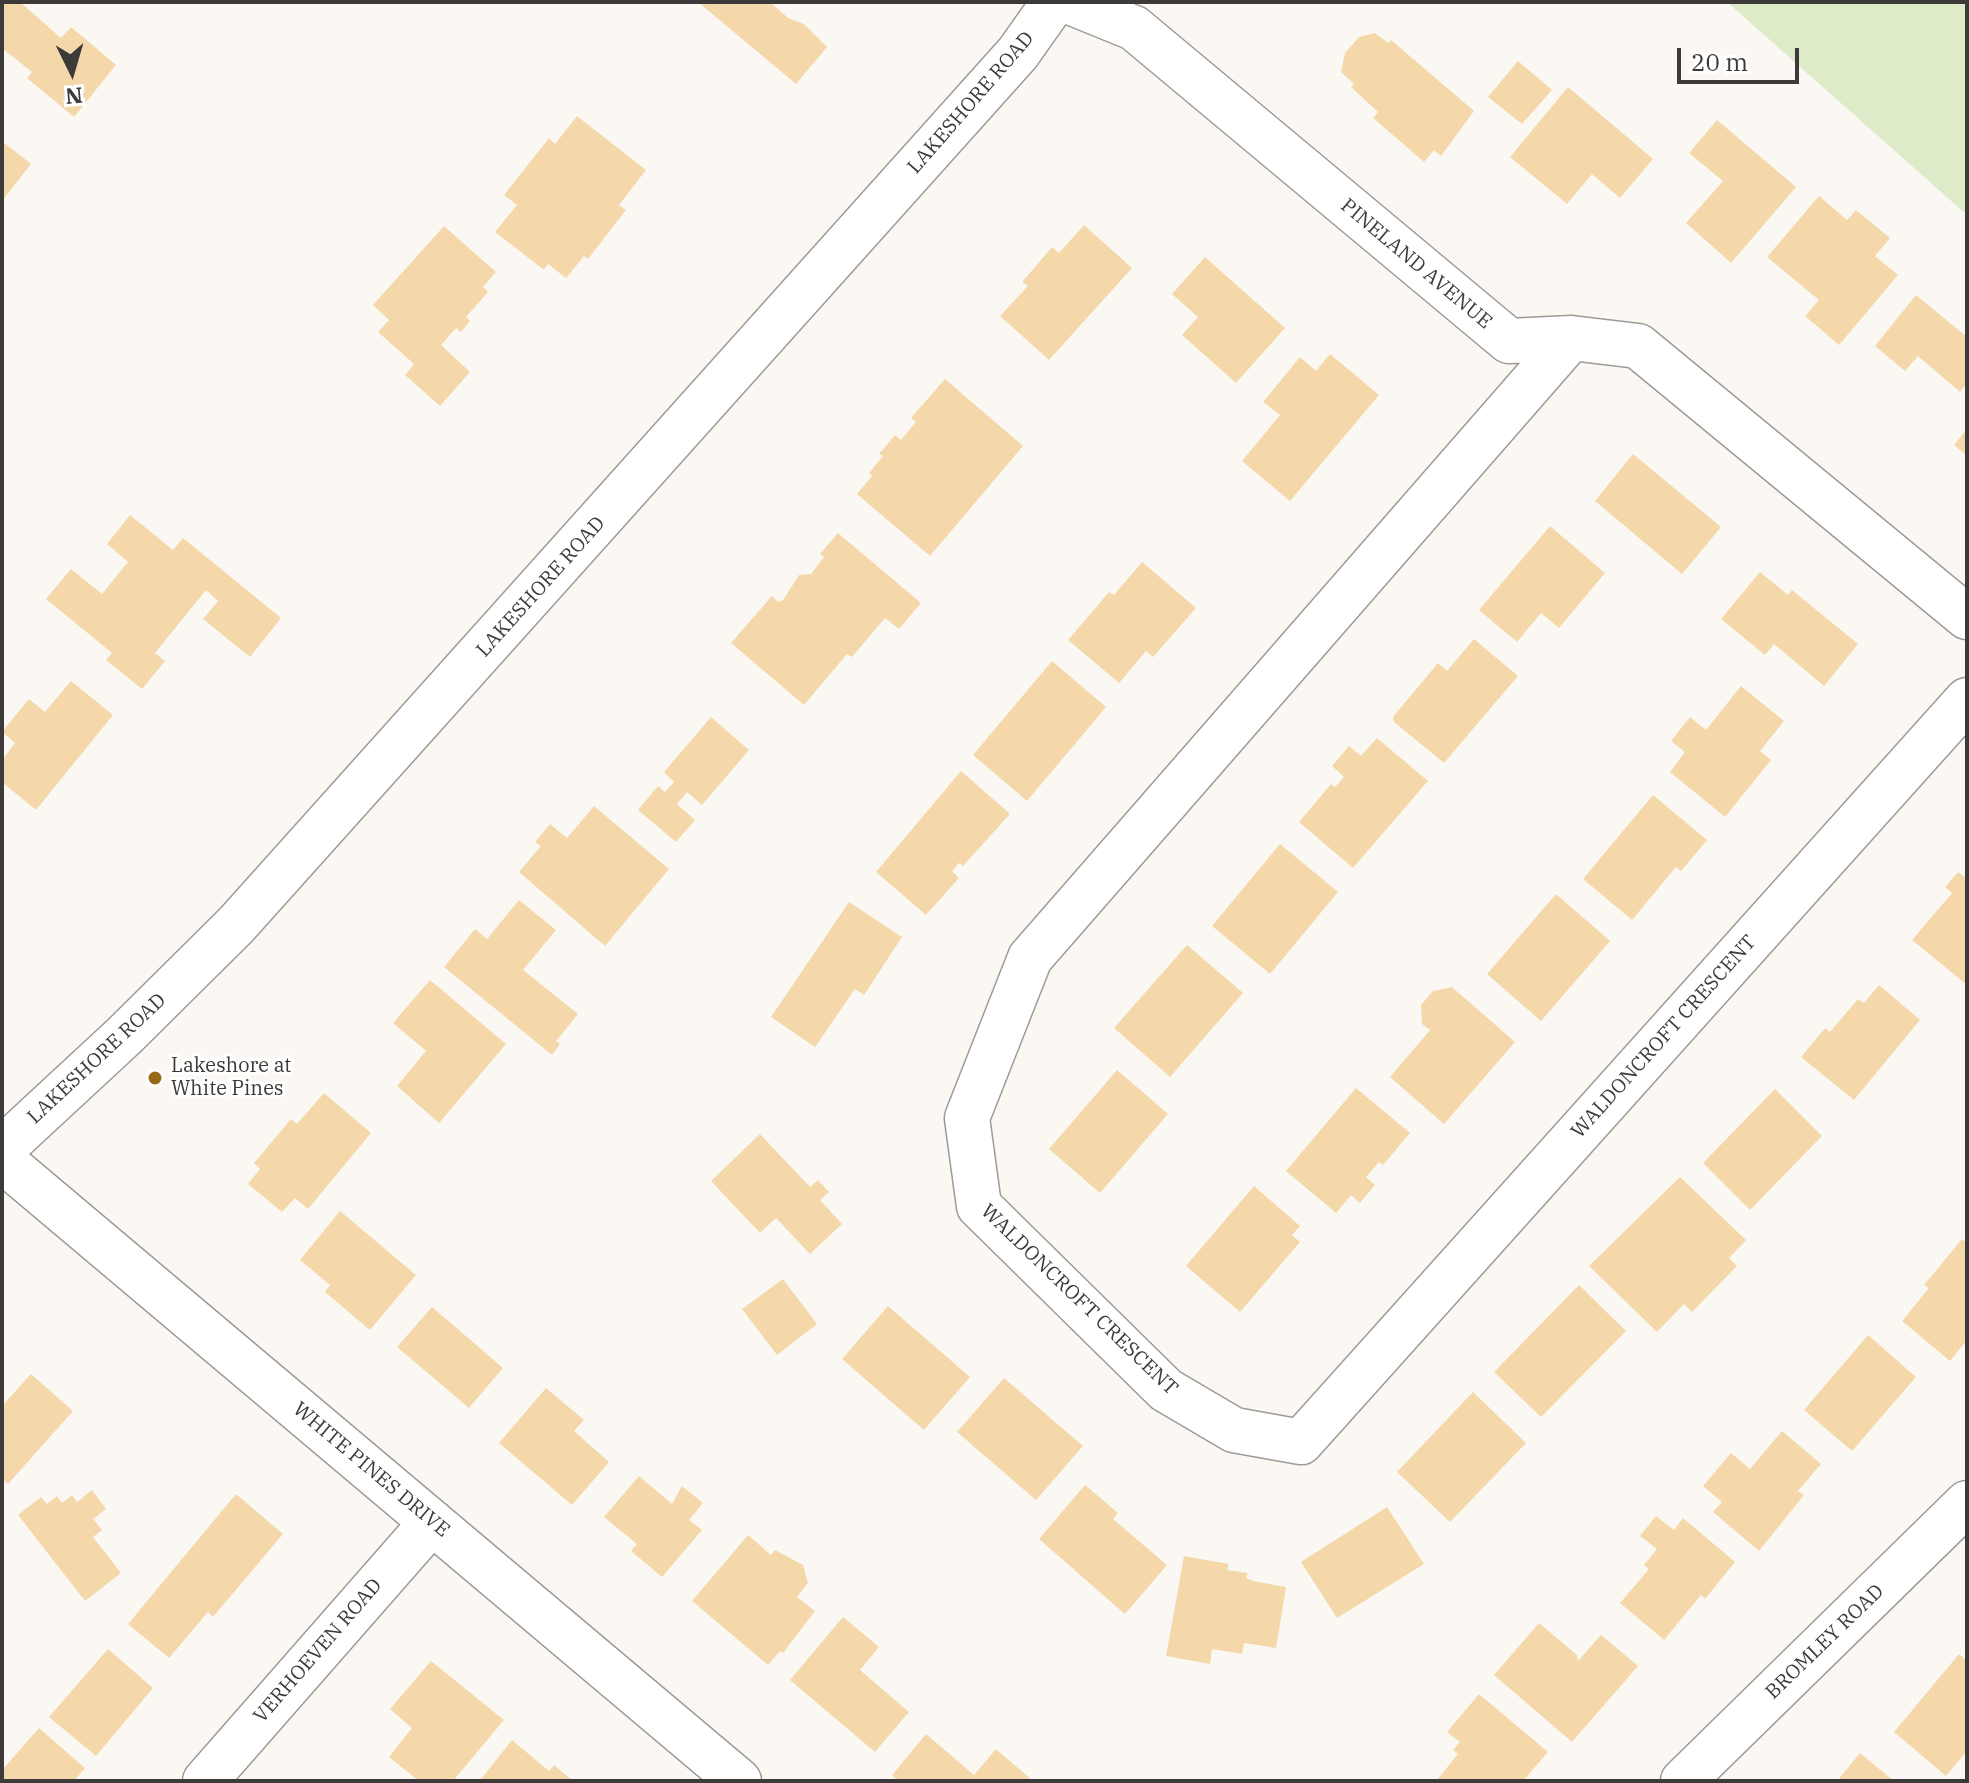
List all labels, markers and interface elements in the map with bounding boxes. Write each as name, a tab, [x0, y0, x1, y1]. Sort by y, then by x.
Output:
street label: LAKESHORE ROAD	[903, 27, 1039, 179]
north arrow	[32, 32, 112, 112]
scale bar	[1681, 32, 1803, 82]
text: 20 m	[1691, 46, 1748, 78]
text: N	[64, 81, 84, 112]
street label: PINELAND AVENUE	[1336, 194, 1496, 334]
street label: LAKESHORE ROAD	[472, 512, 610, 662]
street label: WALDONCROFT CRESCENT	[1567, 931, 1761, 1143]
street label: LAKESHORE ROAD	[23, 989, 171, 1129]
place label: Lakeshore at White Pines	[171, 1054, 291, 1101]
marker: Lakeshore at White Pines	[146, 1069, 164, 1087]
street label: WALDONCROFT CRESCENT	[975, 1199, 1183, 1401]
street label: WHITE PINES DRIVE	[288, 1397, 454, 1543]
street label: VERHOEVEN ROAD	[249, 1574, 387, 1728]
street label: BROMLEY ROAD	[1761, 1580, 1889, 1704]

